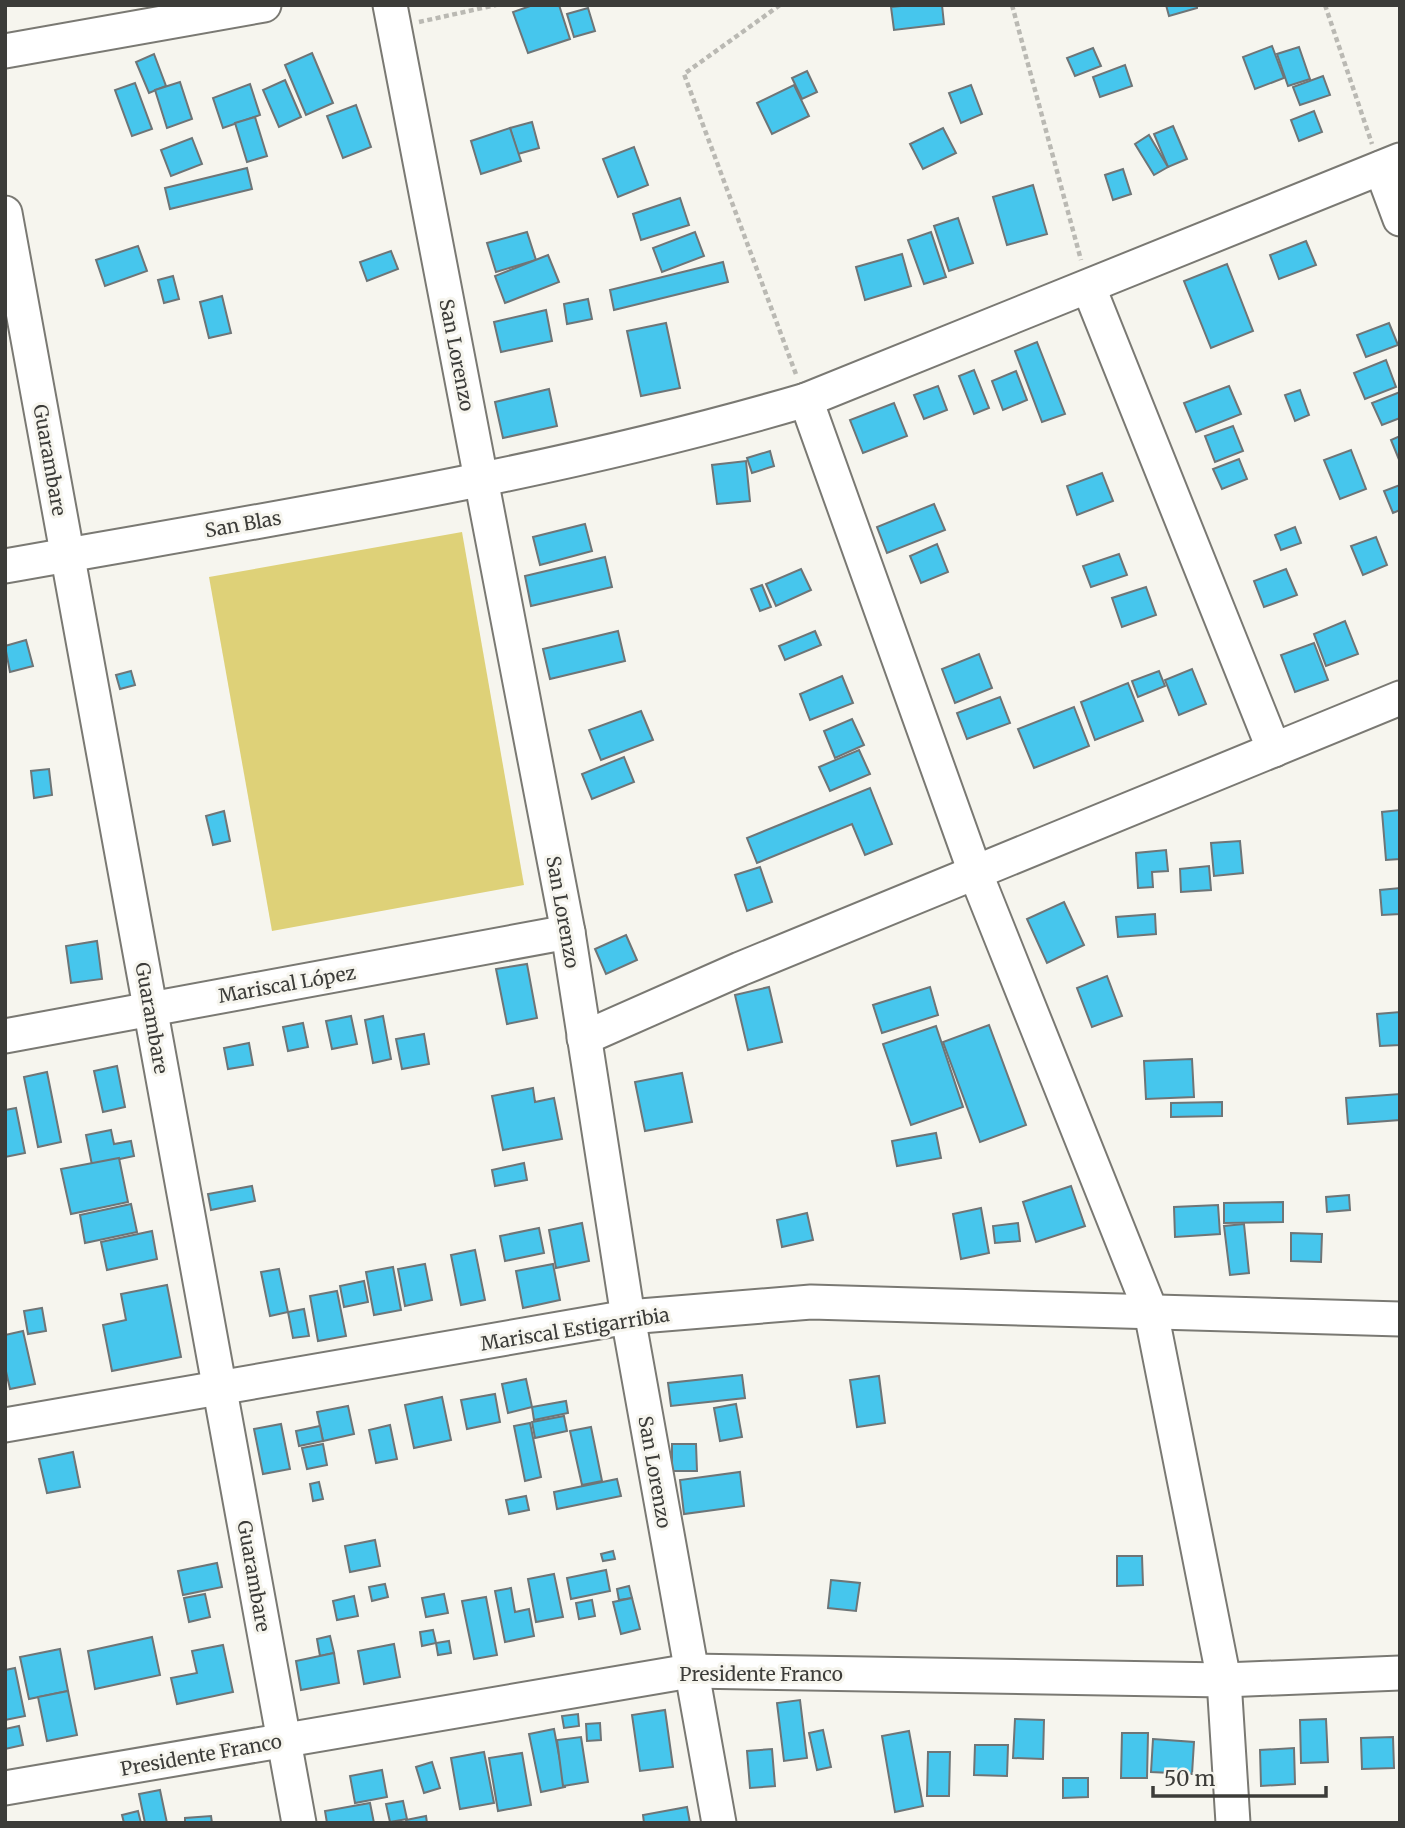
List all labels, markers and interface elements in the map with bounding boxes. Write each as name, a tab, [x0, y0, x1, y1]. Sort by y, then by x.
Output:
street label: San Lorenzo	[434, 297, 480, 413]
street label: Guarambare	[28, 402, 72, 518]
street label: San Blas	[203, 505, 283, 543]
street label: San Lorenzo	[541, 854, 585, 970]
street label: Guarambare	[130, 960, 174, 1076]
street label: Mariscal López	[217, 960, 357, 1008]
street label: Mariscal Estigarribia	[479, 1302, 671, 1356]
street label: San Lorenzo	[633, 1414, 677, 1530]
street label: Guarambare	[232, 1518, 276, 1634]
street label: Presidente Franco	[679, 1662, 843, 1686]
street label: Presidente Franco	[118, 1729, 284, 1781]
scale bar	[1153, 1755, 1326, 1799]
text: 50 m	[1164, 1765, 1215, 1792]

